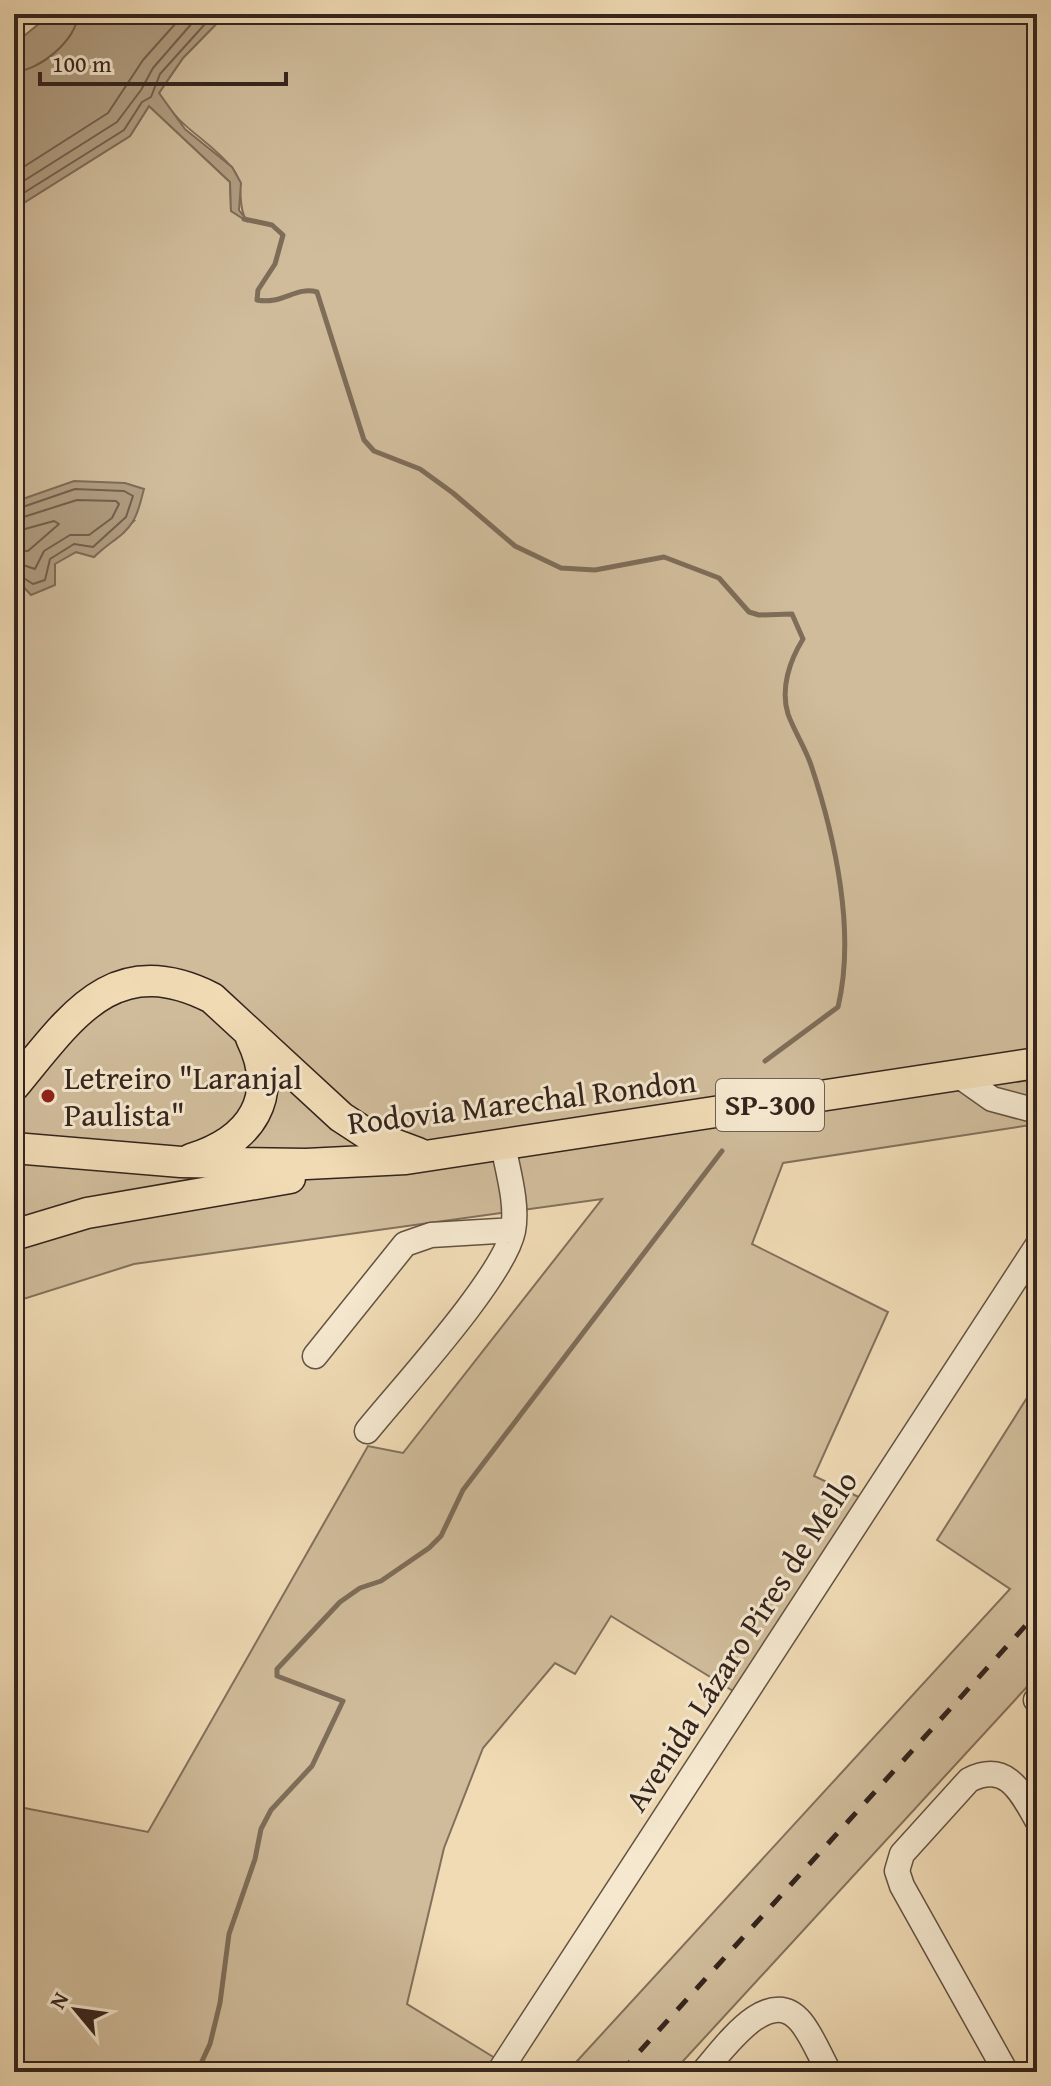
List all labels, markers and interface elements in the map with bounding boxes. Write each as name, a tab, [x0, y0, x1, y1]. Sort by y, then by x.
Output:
scale bar	[40, 36, 286, 86]
text: 100 m	[52, 46, 112, 81]
place label: Letreiro "Laranjal Paulista"	[64, 1054, 302, 1138]
street label: Rodovia Marechal Rondon	[345, 1057, 699, 1146]
road number: SP-300	[716, 1079, 824, 1131]
marker: Letreiro "Laranjal Paulista"	[39, 1087, 57, 1105]
street label: Avenida Lázaro Pires de Mello	[612, 1461, 869, 1821]
north arrow	[36, 1970, 116, 2050]
text: N	[41, 1986, 76, 2014]

